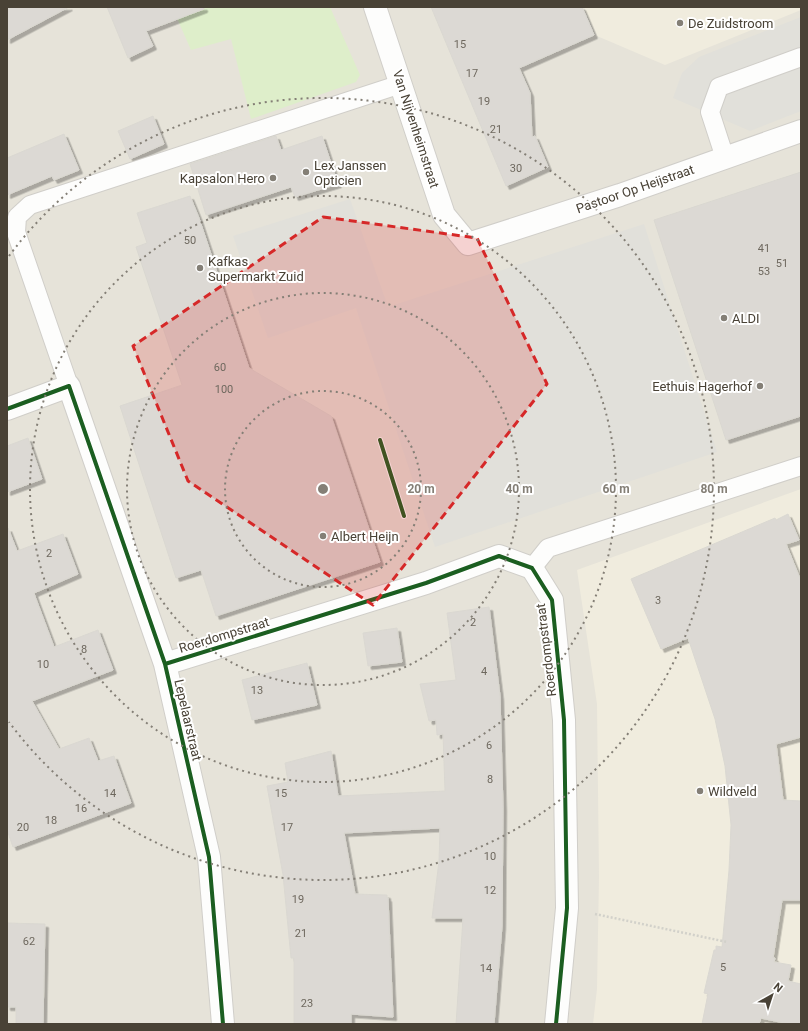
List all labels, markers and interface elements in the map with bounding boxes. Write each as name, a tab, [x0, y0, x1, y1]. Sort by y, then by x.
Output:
place label: De Zuidstroom	[688, 16, 773, 31]
marker: De Zuidstroom	[675, 18, 685, 28]
house number: 15	[454, 38, 466, 51]
house number: 17	[466, 67, 478, 80]
street label: Van Nijvenheimstraat	[390, 68, 442, 190]
house number: 19	[478, 95, 490, 108]
house number: 21	[490, 123, 502, 136]
place label: Lex Janssen Opticien	[314, 158, 386, 188]
house number: 30	[510, 162, 522, 175]
street label: Pastoor Op Heijstraat	[574, 162, 696, 216]
marker: Lex Janssen Opticien	[301, 167, 311, 177]
place label: Kapsalon Hero	[180, 171, 265, 186]
marker: Kapsalon Hero	[268, 173, 278, 183]
house number: 50	[184, 234, 196, 247]
house number: 41	[758, 242, 770, 255]
place label: Kafkas Supermarkt Zuid	[208, 254, 304, 284]
house number: 51	[776, 257, 788, 270]
marker: Kafkas Supermarkt Zuid	[195, 263, 205, 273]
house number: 53	[758, 265, 770, 278]
place label: ALDI	[732, 311, 760, 326]
marker: ALDI	[719, 313, 729, 323]
house number: 60	[214, 361, 226, 374]
place label: Eethuis Hagerhof	[652, 379, 752, 394]
marker: Eethuis Hagerhof	[755, 381, 765, 391]
house number: 100	[215, 383, 233, 396]
centre of rings	[316, 482, 330, 496]
text: 20 m	[407, 482, 435, 496]
text: 40 m	[505, 482, 533, 496]
text: 60 m	[602, 482, 630, 496]
text: 80 m	[700, 482, 728, 496]
place label: Albert Heijn	[331, 529, 399, 544]
marker: Albert Heijn	[318, 531, 328, 541]
house number: 2	[46, 547, 52, 560]
house number: 3	[655, 594, 661, 607]
street label: Roerdompstraat	[533, 603, 559, 697]
street label: Roerdompstraat	[177, 614, 271, 656]
house number: 2	[470, 616, 476, 629]
house number: 8	[81, 643, 87, 656]
house number: 10	[37, 658, 49, 671]
house number: 4	[481, 665, 487, 678]
street label: Lepelaarstraat	[171, 678, 205, 762]
house number: 13	[251, 684, 263, 697]
house number: 6	[486, 739, 492, 752]
house number: 8	[487, 773, 493, 786]
place label: Wildveld	[708, 784, 757, 799]
marker: Wildveld	[695, 786, 705, 796]
house number: 14	[104, 787, 116, 800]
house number: 15	[275, 787, 287, 800]
house number: 16	[75, 802, 87, 815]
house number: 18	[45, 814, 57, 827]
house number: 20	[17, 821, 29, 834]
house number: 17	[281, 821, 293, 834]
house number: 10	[484, 850, 496, 863]
house number: 12	[484, 884, 496, 897]
house number: 19	[292, 893, 304, 906]
house number: 21	[295, 927, 307, 940]
house number: 62	[23, 935, 35, 948]
house number: 5	[720, 961, 726, 974]
house number: 14	[480, 962, 492, 975]
north arrow	[752, 975, 792, 1015]
text: N	[771, 980, 785, 995]
house number: 23	[301, 997, 313, 1010]

